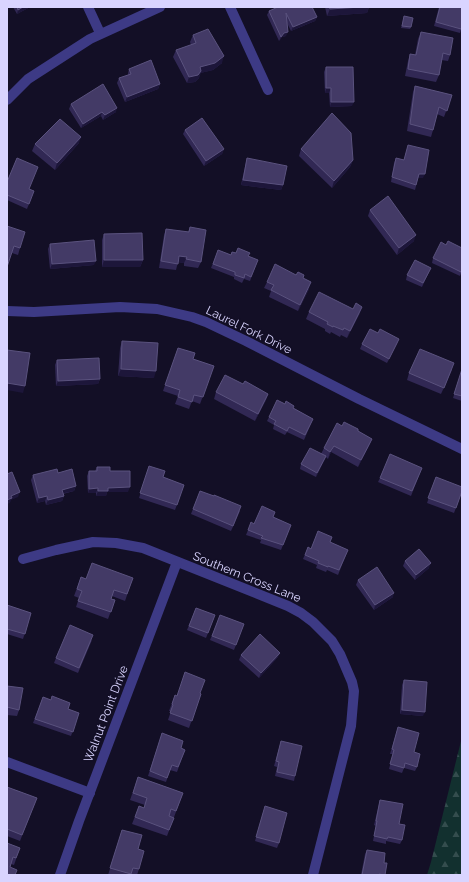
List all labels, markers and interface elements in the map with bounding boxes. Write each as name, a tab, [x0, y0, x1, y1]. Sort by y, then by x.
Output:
street label: Laurel Fork Drive	[204, 303, 294, 357]
street label: Southern Cross Lane	[191, 549, 303, 605]
street label: Walnut Point Drive	[81, 664, 131, 764]

